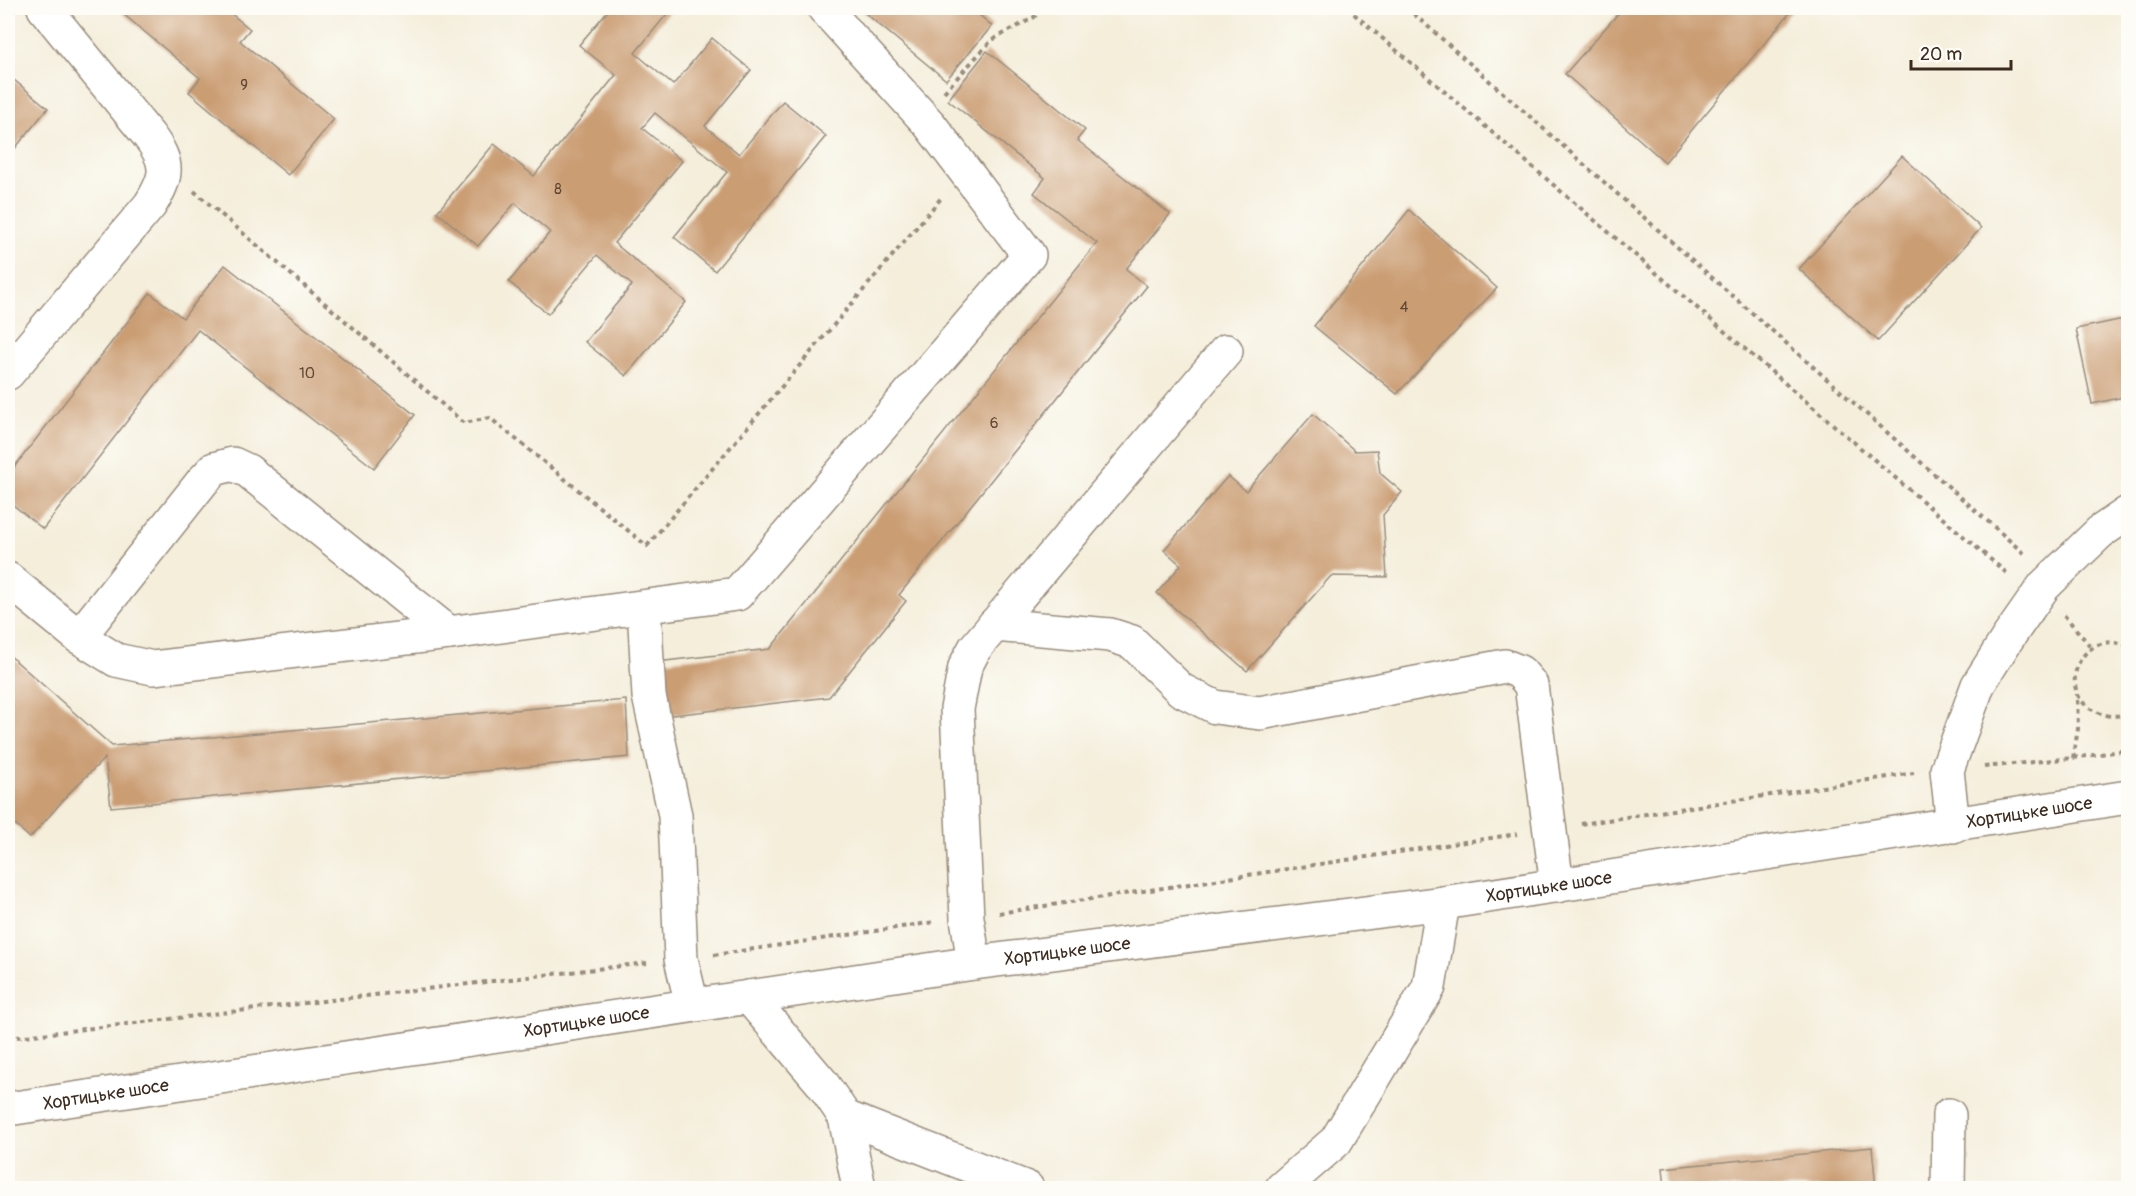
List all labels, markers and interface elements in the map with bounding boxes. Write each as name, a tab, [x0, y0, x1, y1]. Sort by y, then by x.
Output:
scale bar	[1911, 33, 2012, 71]
text: 20 m	[1920, 43, 1962, 66]
house number: 9	[240, 76, 248, 95]
house number: 8	[554, 180, 562, 199]
house number: 4	[1400, 298, 1409, 317]
house number: 10	[299, 364, 315, 383]
house number: 6	[990, 414, 998, 433]
street label: Хортицьке шосе	[1965, 792, 2094, 834]
street label: Хортицьке шосе	[1485, 866, 1614, 908]
street label: Хортицьке шосе	[1003, 932, 1132, 971]
street label: Хортицьке шосе	[522, 1001, 651, 1043]
street label: Хортицьке шосе	[41, 1074, 171, 1116]

